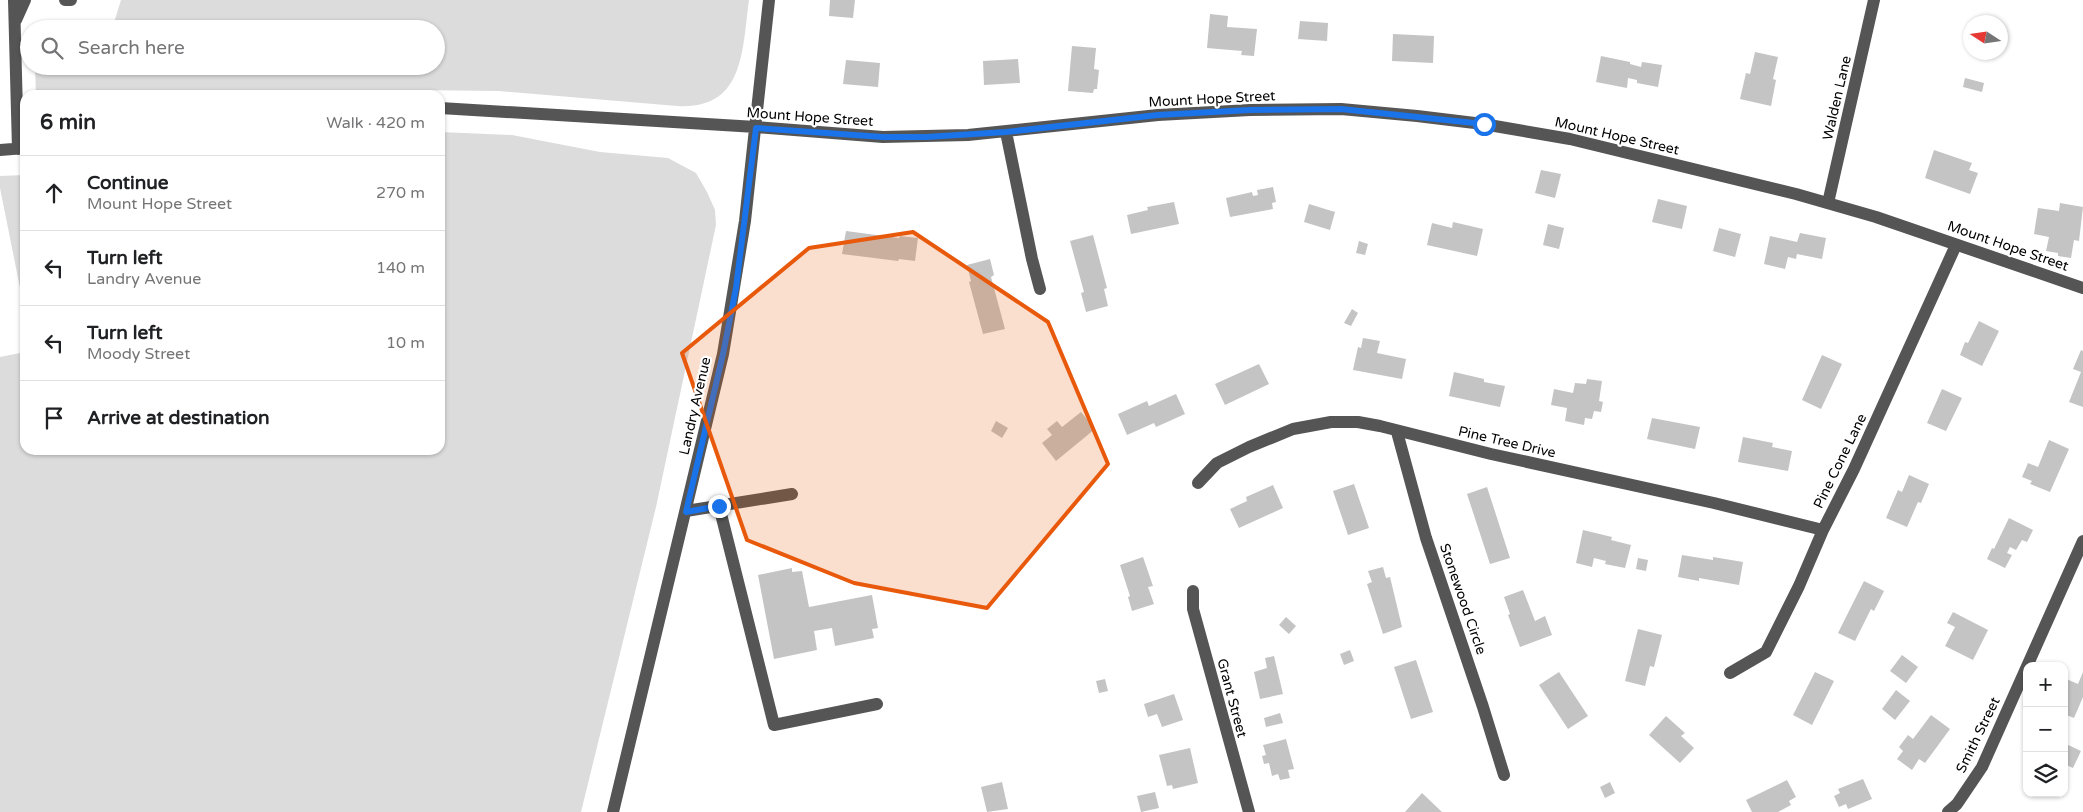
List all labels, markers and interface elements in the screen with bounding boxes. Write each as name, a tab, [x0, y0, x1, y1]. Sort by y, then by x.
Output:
north arrow	[1963, 15, 2008, 60]
search box	[20, 20, 445, 75]
icon: search	[38, 34, 66, 62]
text: Search here	[78, 37, 185, 59]
street label: Walden Lane	[1819, 54, 1855, 142]
street label: Mount Hope Street	[1148, 87, 1277, 111]
street label: Mount Hope Street	[746, 104, 875, 130]
text: 6 min	[40, 110, 96, 135]
text: Walk · 420 m	[326, 113, 425, 133]
route start	[1473, 113, 1496, 136]
street label: Mount Hope Street	[1553, 113, 1681, 159]
text: Continue	[87, 172, 169, 194]
icon: ahead	[40, 179, 68, 207]
text: 270 m	[376, 183, 425, 203]
text: Mount Hope Street	[87, 194, 232, 214]
street label: Mount Hope Street	[1945, 217, 2071, 275]
text: Turn left	[87, 247, 163, 269]
icon: left	[40, 254, 68, 282]
text: 140 m	[376, 258, 425, 278]
text: Landry Avenue	[87, 269, 201, 289]
text: Turn left	[87, 322, 163, 344]
icon: left	[40, 329, 68, 357]
text: 10 m	[386, 333, 425, 353]
text: Moody Street	[87, 344, 190, 364]
street label: Landry Avenue	[675, 355, 715, 457]
icon: arrive	[40, 404, 68, 432]
text: Arrive at destination	[87, 407, 270, 429]
street label: Pine Cone Lane	[1810, 411, 1870, 511]
street label: Pine Tree Drive	[1457, 423, 1558, 462]
route end	[708, 495, 731, 518]
street label: Stonewood Circle	[1436, 541, 1490, 657]
street label: Grant Street	[1213, 657, 1251, 740]
map controls	[2023, 662, 2068, 797]
button: +	[2023, 662, 2068, 707]
street label: Smith Street	[1952, 694, 2004, 776]
button: −	[2023, 707, 2068, 752]
button: layers	[2023, 752, 2068, 797]

